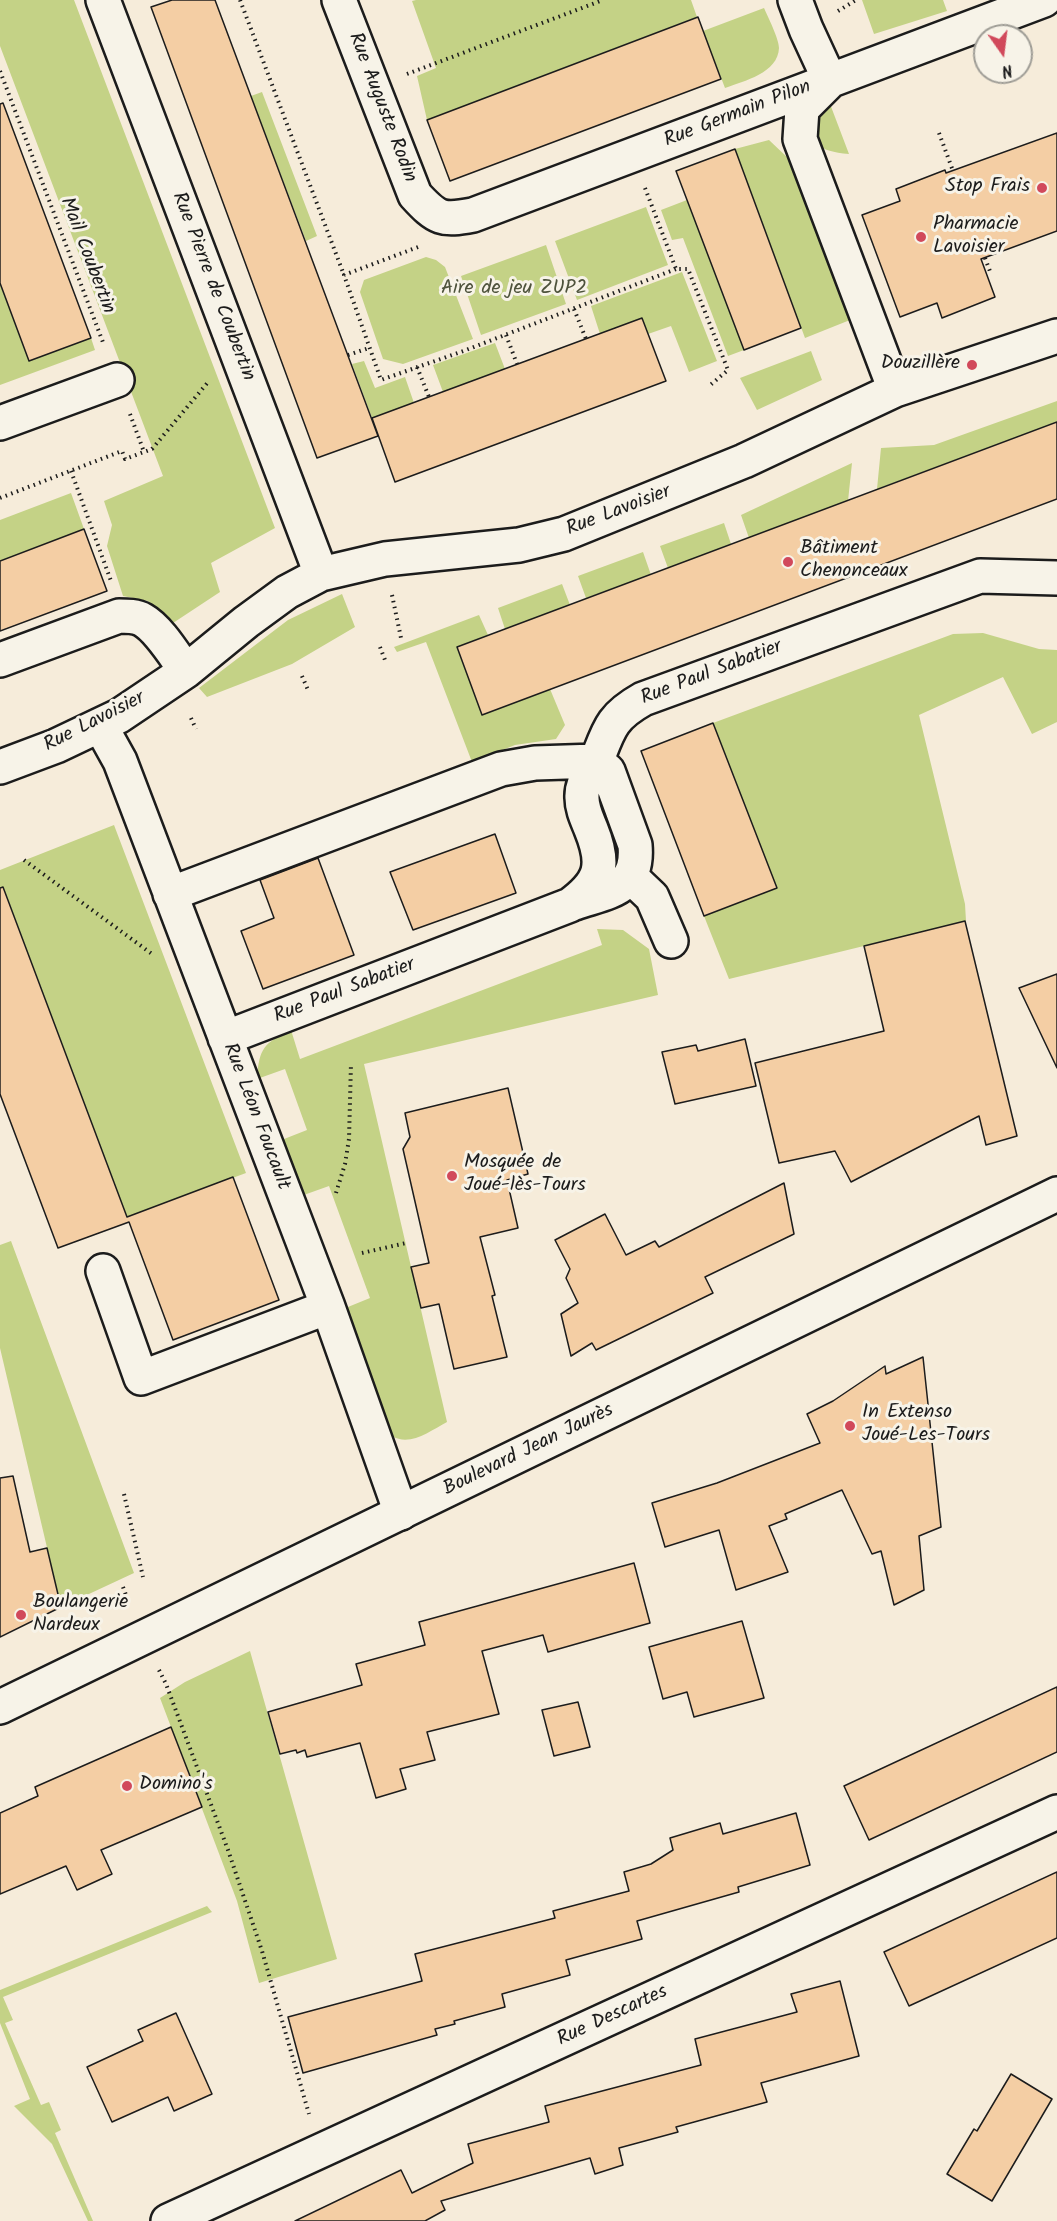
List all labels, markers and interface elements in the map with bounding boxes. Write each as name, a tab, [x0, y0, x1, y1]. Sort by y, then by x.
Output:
north arrow	[973, 24, 1033, 84]
street label: Rue Auguste Rodin	[341, 30, 421, 186]
text: N	[999, 57, 1015, 83]
street label: Rue Germain Pilon	[661, 76, 815, 154]
place label: Stop Frais	[945, 176, 1030, 200]
marker: Stop Frais	[1035, 181, 1049, 195]
street label: Rue Pierre de Coubertin	[165, 189, 259, 385]
street label: Mail Coubertin	[53, 194, 119, 318]
place label: Pharmacie Lavoisier	[933, 214, 1019, 261]
marker: Pharmacie Lavoisier	[914, 230, 928, 244]
park label: Aire de jeu ZUP2	[441, 278, 587, 302]
place label: Douzillère	[881, 353, 960, 377]
marker: Douzillère	[965, 358, 979, 372]
street label: Rue Lavoisier	[563, 481, 675, 543]
place label: Bâtiment Chenonceaux	[800, 538, 908, 585]
marker: Bâtiment Chenonceaux	[781, 555, 795, 569]
street label: Rue Paul Sabatier	[638, 636, 786, 712]
street label: Rue Lavoisier	[41, 687, 149, 759]
street label: Rue Paul Sabatier	[271, 954, 419, 1030]
street label: Rue Léon Foucault	[216, 1040, 294, 1194]
place label: Mosquée de Joué-lès-Tours	[464, 1152, 586, 1199]
marker: Mosquée de Joué-lès-Tours	[445, 1169, 459, 1183]
street label: Boulevard Jean Jaurès	[440, 1399, 618, 1503]
place label: In Extenso Joué-Les-Tours	[862, 1402, 990, 1449]
marker: In Extenso Joué-Les-Tours	[843, 1419, 857, 1433]
place label: Boulangerie Nardeux	[33, 1592, 128, 1639]
marker: Boulangerie Nardeux	[14, 1608, 28, 1622]
place label: Domino's	[139, 1774, 213, 1798]
marker: Domino's	[120, 1779, 134, 1793]
street label: Rue Descartes	[554, 1981, 672, 2053]

